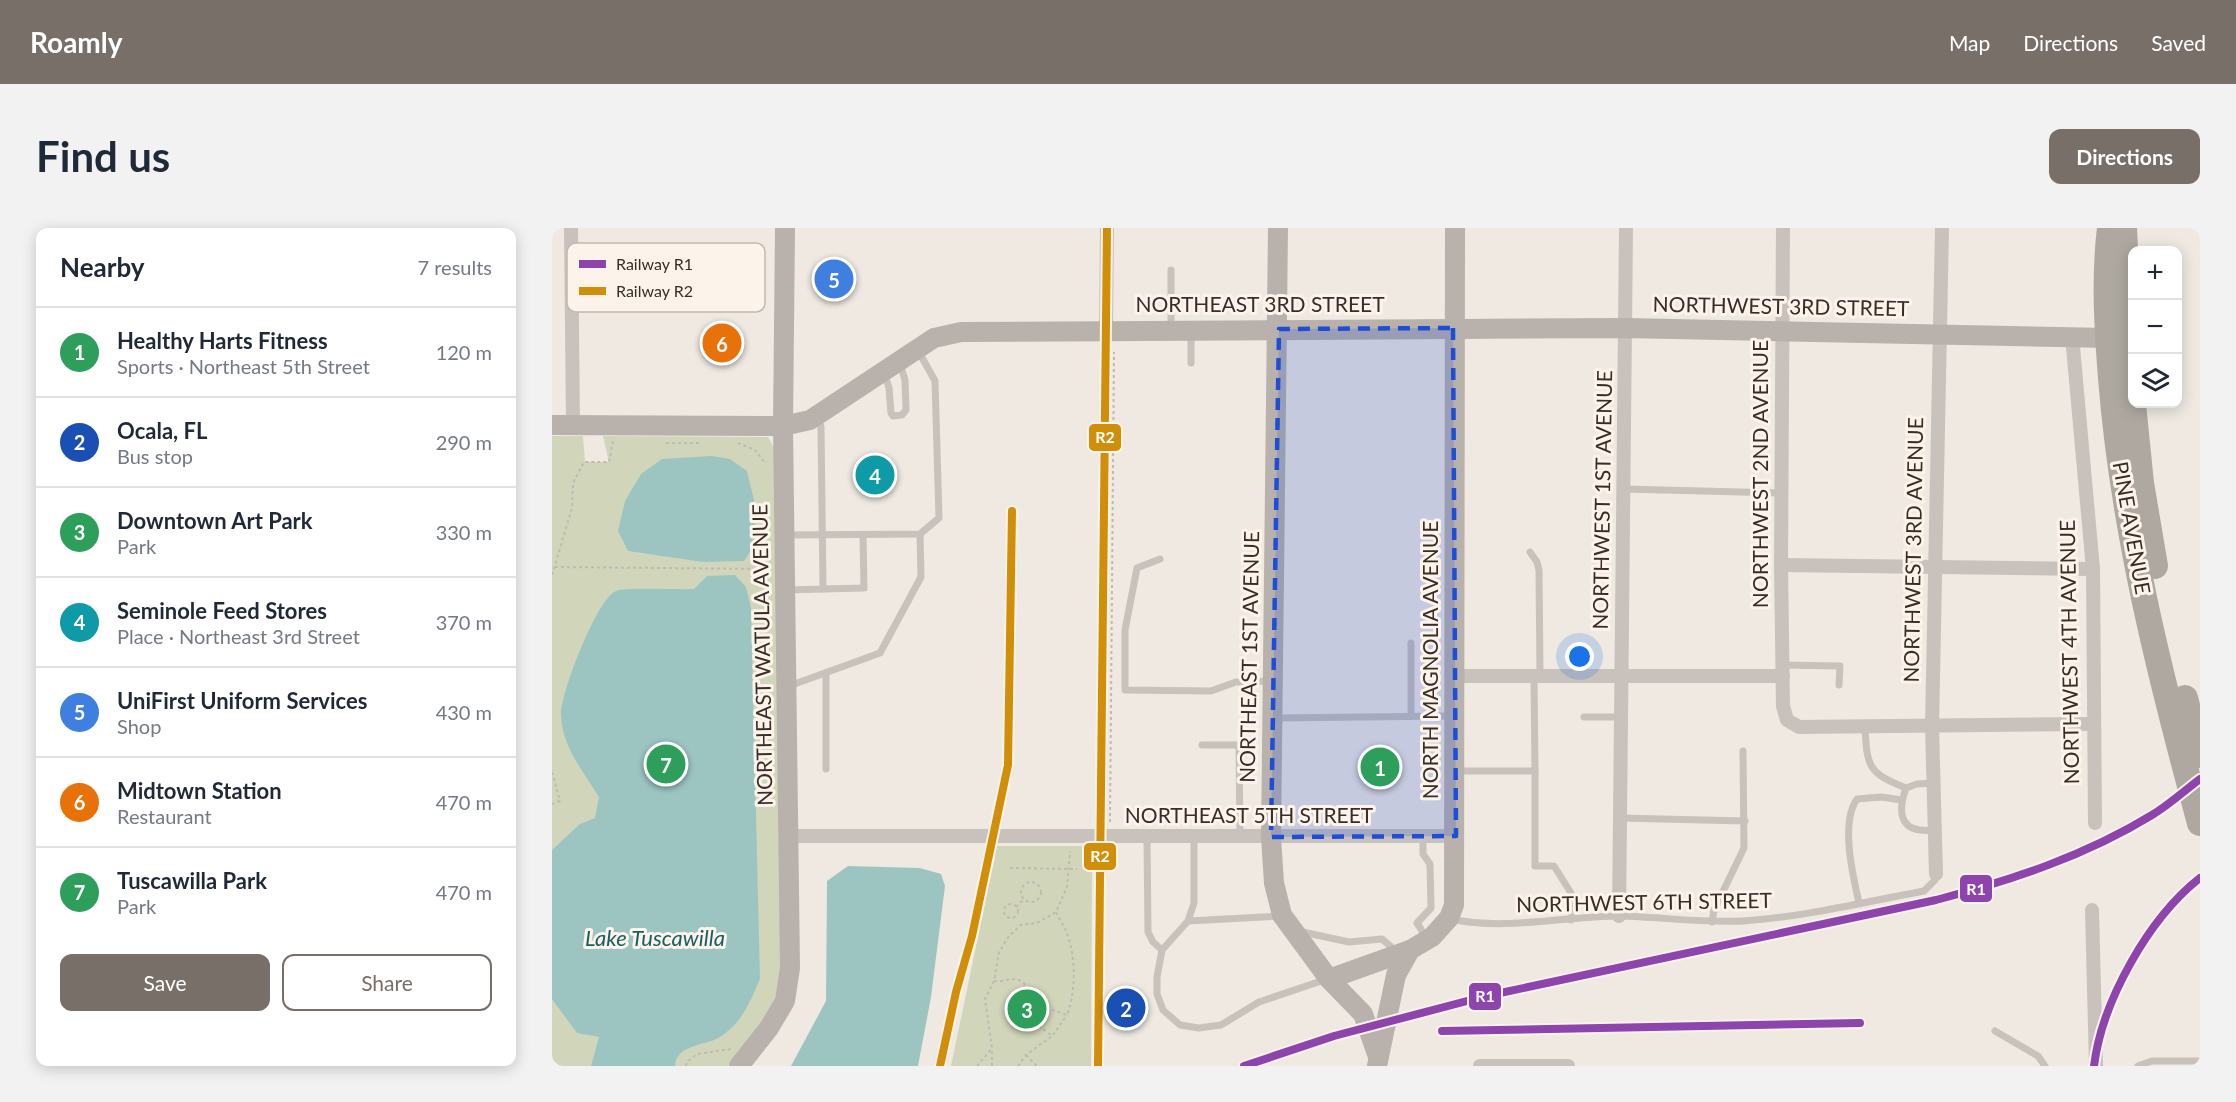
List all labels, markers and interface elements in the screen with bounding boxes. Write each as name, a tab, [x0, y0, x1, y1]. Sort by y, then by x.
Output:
text: Roamly	[30, 25, 123, 59]
text: Map	[1949, 30, 1990, 55]
text: Directions	[2023, 30, 2118, 55]
text: Saved	[2151, 30, 2206, 55]
button: Directions	[2049, 129, 2200, 184]
text: Find us	[36, 131, 170, 181]
legend	[567, 243, 765, 312]
map controls	[2128, 246, 2182, 408]
button: +	[2128, 246, 2182, 300]
text: Nearby	[60, 251, 145, 283]
text: Railway R1	[616, 254, 693, 273]
text: 7 results	[417, 255, 492, 279]
pin: 5	[814, 256, 854, 302]
text: Railway R2	[616, 281, 693, 300]
street label: NORTHEAST 3RD STREET	[1135, 291, 1385, 316]
street label: NORTHWEST 3RD STREET	[1653, 291, 1910, 320]
button: −	[2128, 300, 2182, 354]
pin: 6	[702, 320, 742, 366]
text: Healthy Harts Fitness	[117, 327, 328, 354]
text: 1	[74, 340, 85, 364]
text: 120 m	[436, 340, 492, 364]
street label: NORTHWEST 2ND AVENUE	[1747, 340, 1772, 608]
text: Sports · Northeast 5th Street	[117, 354, 370, 378]
button: layers	[2128, 354, 2182, 408]
street label: NORTHWEST 1ST AVENUE	[1587, 370, 1616, 630]
text: Ocala, FL	[117, 417, 207, 444]
street label: NORTHWEST 3RD AVENUE	[1898, 417, 1927, 683]
line badge: R2	[1088, 423, 1122, 452]
text: R2	[1095, 427, 1115, 446]
text: 2	[74, 430, 85, 454]
text: 290 m	[436, 430, 492, 454]
text: Bus stop	[117, 444, 193, 468]
pin: 4	[856, 452, 894, 498]
street label: PINE AVENUE	[2109, 459, 2156, 596]
street label: NORTHEAST WATULA AVENUE	[746, 504, 777, 806]
text: Downtown Art Park	[117, 507, 313, 534]
street label: NORTHWEST 4TH AVENUE	[2054, 519, 2083, 785]
text: 3	[74, 520, 85, 544]
text: 330 m	[436, 520, 492, 544]
street label: NORTH MAGNOLIA AVENUE	[1417, 521, 1442, 799]
street label: NORTHEAST 1ST AVENUE	[1234, 531, 1263, 783]
text: Park	[117, 534, 156, 558]
text: Seminole Feed Stores	[117, 597, 327, 624]
text: 4	[74, 610, 85, 634]
text: 370 m	[436, 610, 492, 634]
text: Place · Northeast 3rd Street	[117, 624, 360, 648]
your location	[1565, 642, 1594, 671]
text: UniFirst Uniform Services	[117, 687, 367, 714]
text: 5	[74, 700, 85, 724]
text: 430 m	[436, 700, 492, 724]
text: Shop	[117, 714, 161, 738]
pin: 7	[646, 742, 686, 786]
pin: 1	[1360, 744, 1400, 790]
text: Midtown Station	[117, 777, 282, 804]
text: 6	[74, 790, 85, 814]
text: 470 m	[436, 790, 492, 814]
street label: NORTHEAST 5TH STREET	[1125, 802, 1374, 827]
text: Restaurant	[117, 804, 212, 828]
line badge: R2	[1083, 842, 1117, 871]
text: R2	[1090, 846, 1110, 865]
text: Tuscawilla Park	[117, 867, 267, 894]
line badge: R1	[1959, 874, 1993, 903]
text: R1	[1966, 879, 1986, 898]
text: 7	[74, 880, 85, 904]
text: 470 m	[436, 880, 492, 904]
street label: NORTHWEST 6TH STREET	[1516, 887, 1773, 916]
text: Park	[117, 894, 156, 918]
water label: Lake Tuscawilla	[585, 924, 725, 951]
button: Save	[60, 954, 270, 1011]
button: Share	[282, 954, 492, 1011]
line badge: R1	[1468, 982, 1502, 1011]
pin: 3	[1008, 986, 1046, 1032]
pin: 2	[1106, 986, 1146, 1030]
text: R1	[1475, 986, 1495, 1005]

